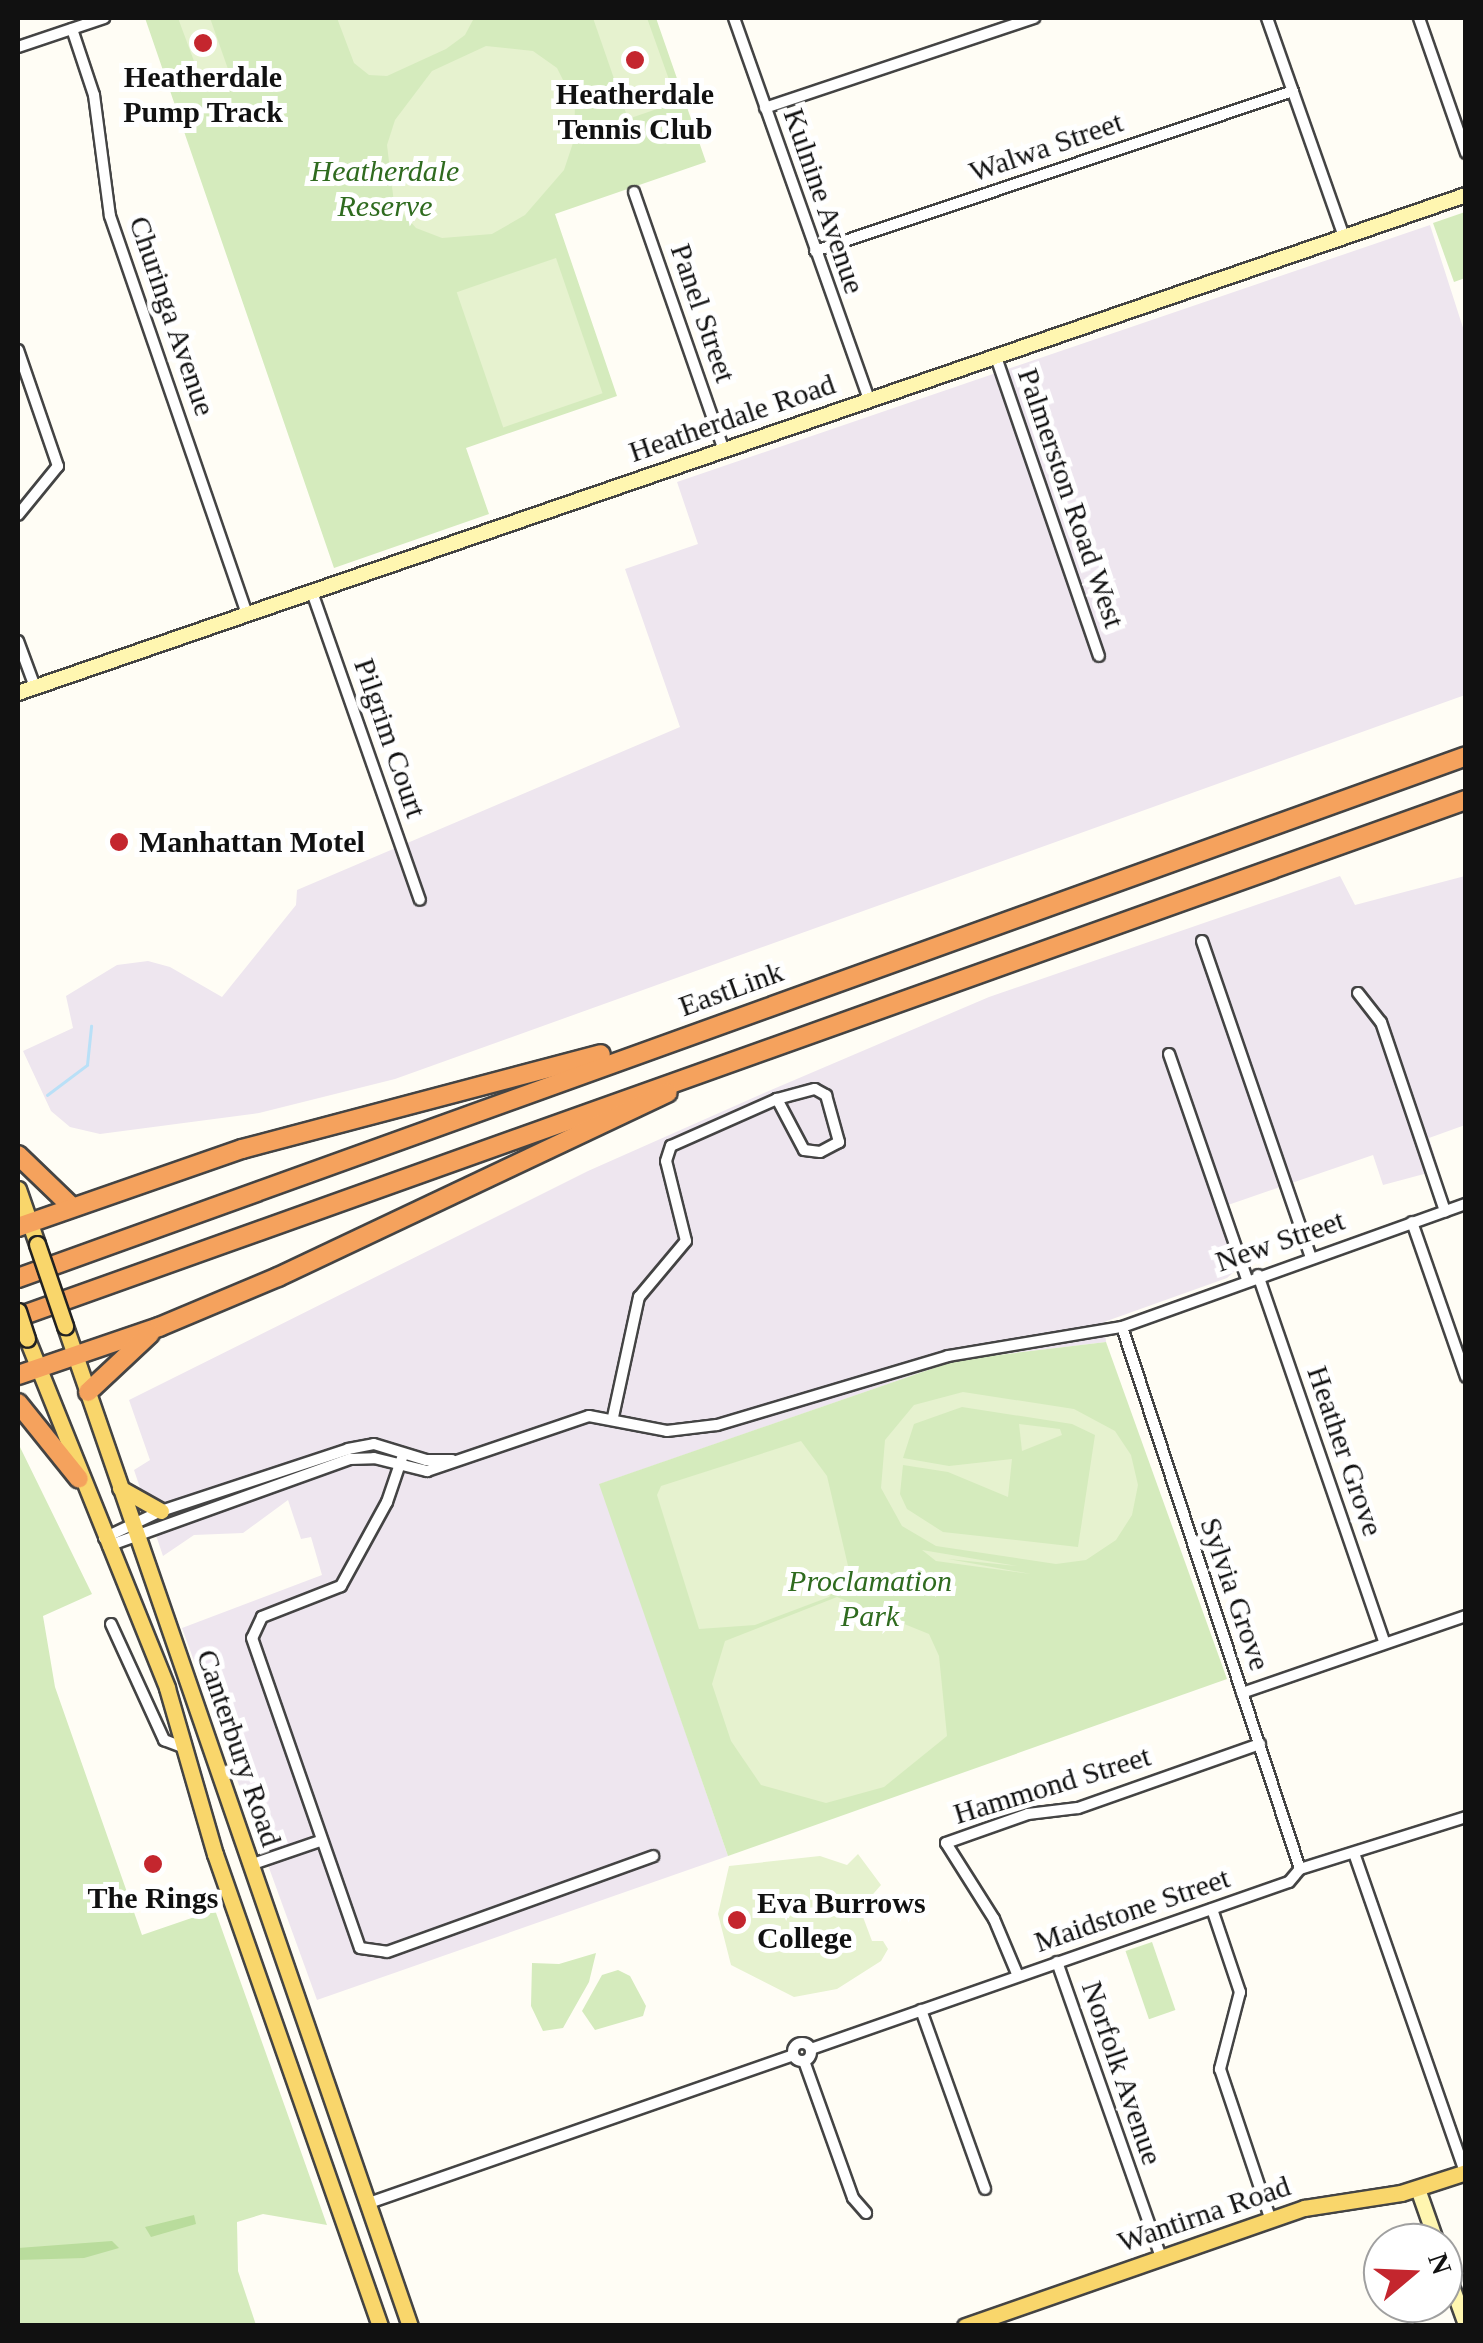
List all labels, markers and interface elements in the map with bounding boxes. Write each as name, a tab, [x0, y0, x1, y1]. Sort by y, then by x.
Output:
marker: Heatherdale Pump Track	[192, 32, 214, 54]
marker: Heatherdale Tennis Club	[624, 49, 646, 71]
place label: Heatherdale Pump Track	[123, 59, 283, 130]
place label: Heatherdale Tennis Club	[556, 76, 714, 146]
street label: Kulnine Avenue	[775, 103, 873, 299]
street label: Walwa Street	[964, 104, 1128, 190]
park label: Heatherdale Reserve	[311, 153, 459, 224]
street label: Churinga Avenue	[121, 211, 223, 421]
street label: Panel Street	[663, 239, 743, 387]
street label: Palmerston Road West	[1010, 363, 1132, 633]
street label: Heatherdale Road	[624, 366, 840, 470]
street label: Pilgrim Court	[346, 654, 434, 822]
place label: Manhattan Motel	[139, 824, 365, 860]
marker: Manhattan Motel	[108, 831, 130, 853]
street label: EastLink	[674, 954, 788, 1024]
street label: New Street	[1211, 1202, 1349, 1280]
street label: Heather Grove	[1299, 1361, 1391, 1541]
street label: Sylvia Grove	[1192, 1513, 1278, 1675]
park label: Proclamation Park	[788, 1563, 952, 1634]
street label: Canterbury Road	[188, 1645, 290, 1851]
street label: Hammond Street	[949, 1738, 1155, 1832]
marker: The Rings	[142, 1853, 164, 1875]
street label: Maidstone Street	[1030, 1860, 1234, 1960]
place label: The Rings	[88, 1880, 218, 1916]
place label: Eva Burrows College	[757, 1885, 926, 1956]
marker: Eva Burrows College	[726, 1909, 748, 1931]
street label: Norfolk Avenue	[1073, 1976, 1171, 2170]
street label: Wantirna Road	[1113, 2168, 1295, 2260]
north arrow	[1363, 2223, 1463, 2323]
text: N	[1422, 2249, 1458, 2278]

